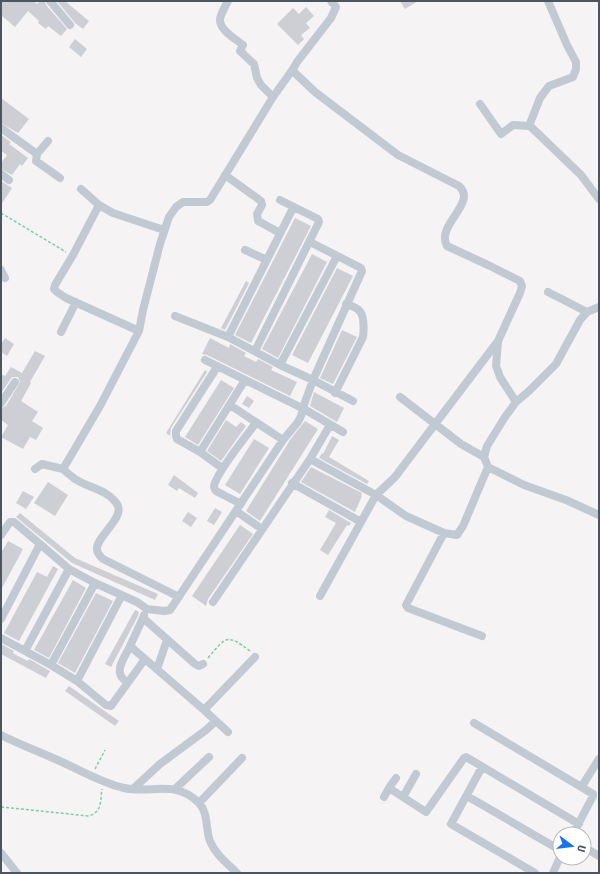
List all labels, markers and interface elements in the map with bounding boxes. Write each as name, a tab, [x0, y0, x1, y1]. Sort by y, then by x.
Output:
north arrow	[552, 826, 592, 866]
text: U	[574, 844, 588, 853]

